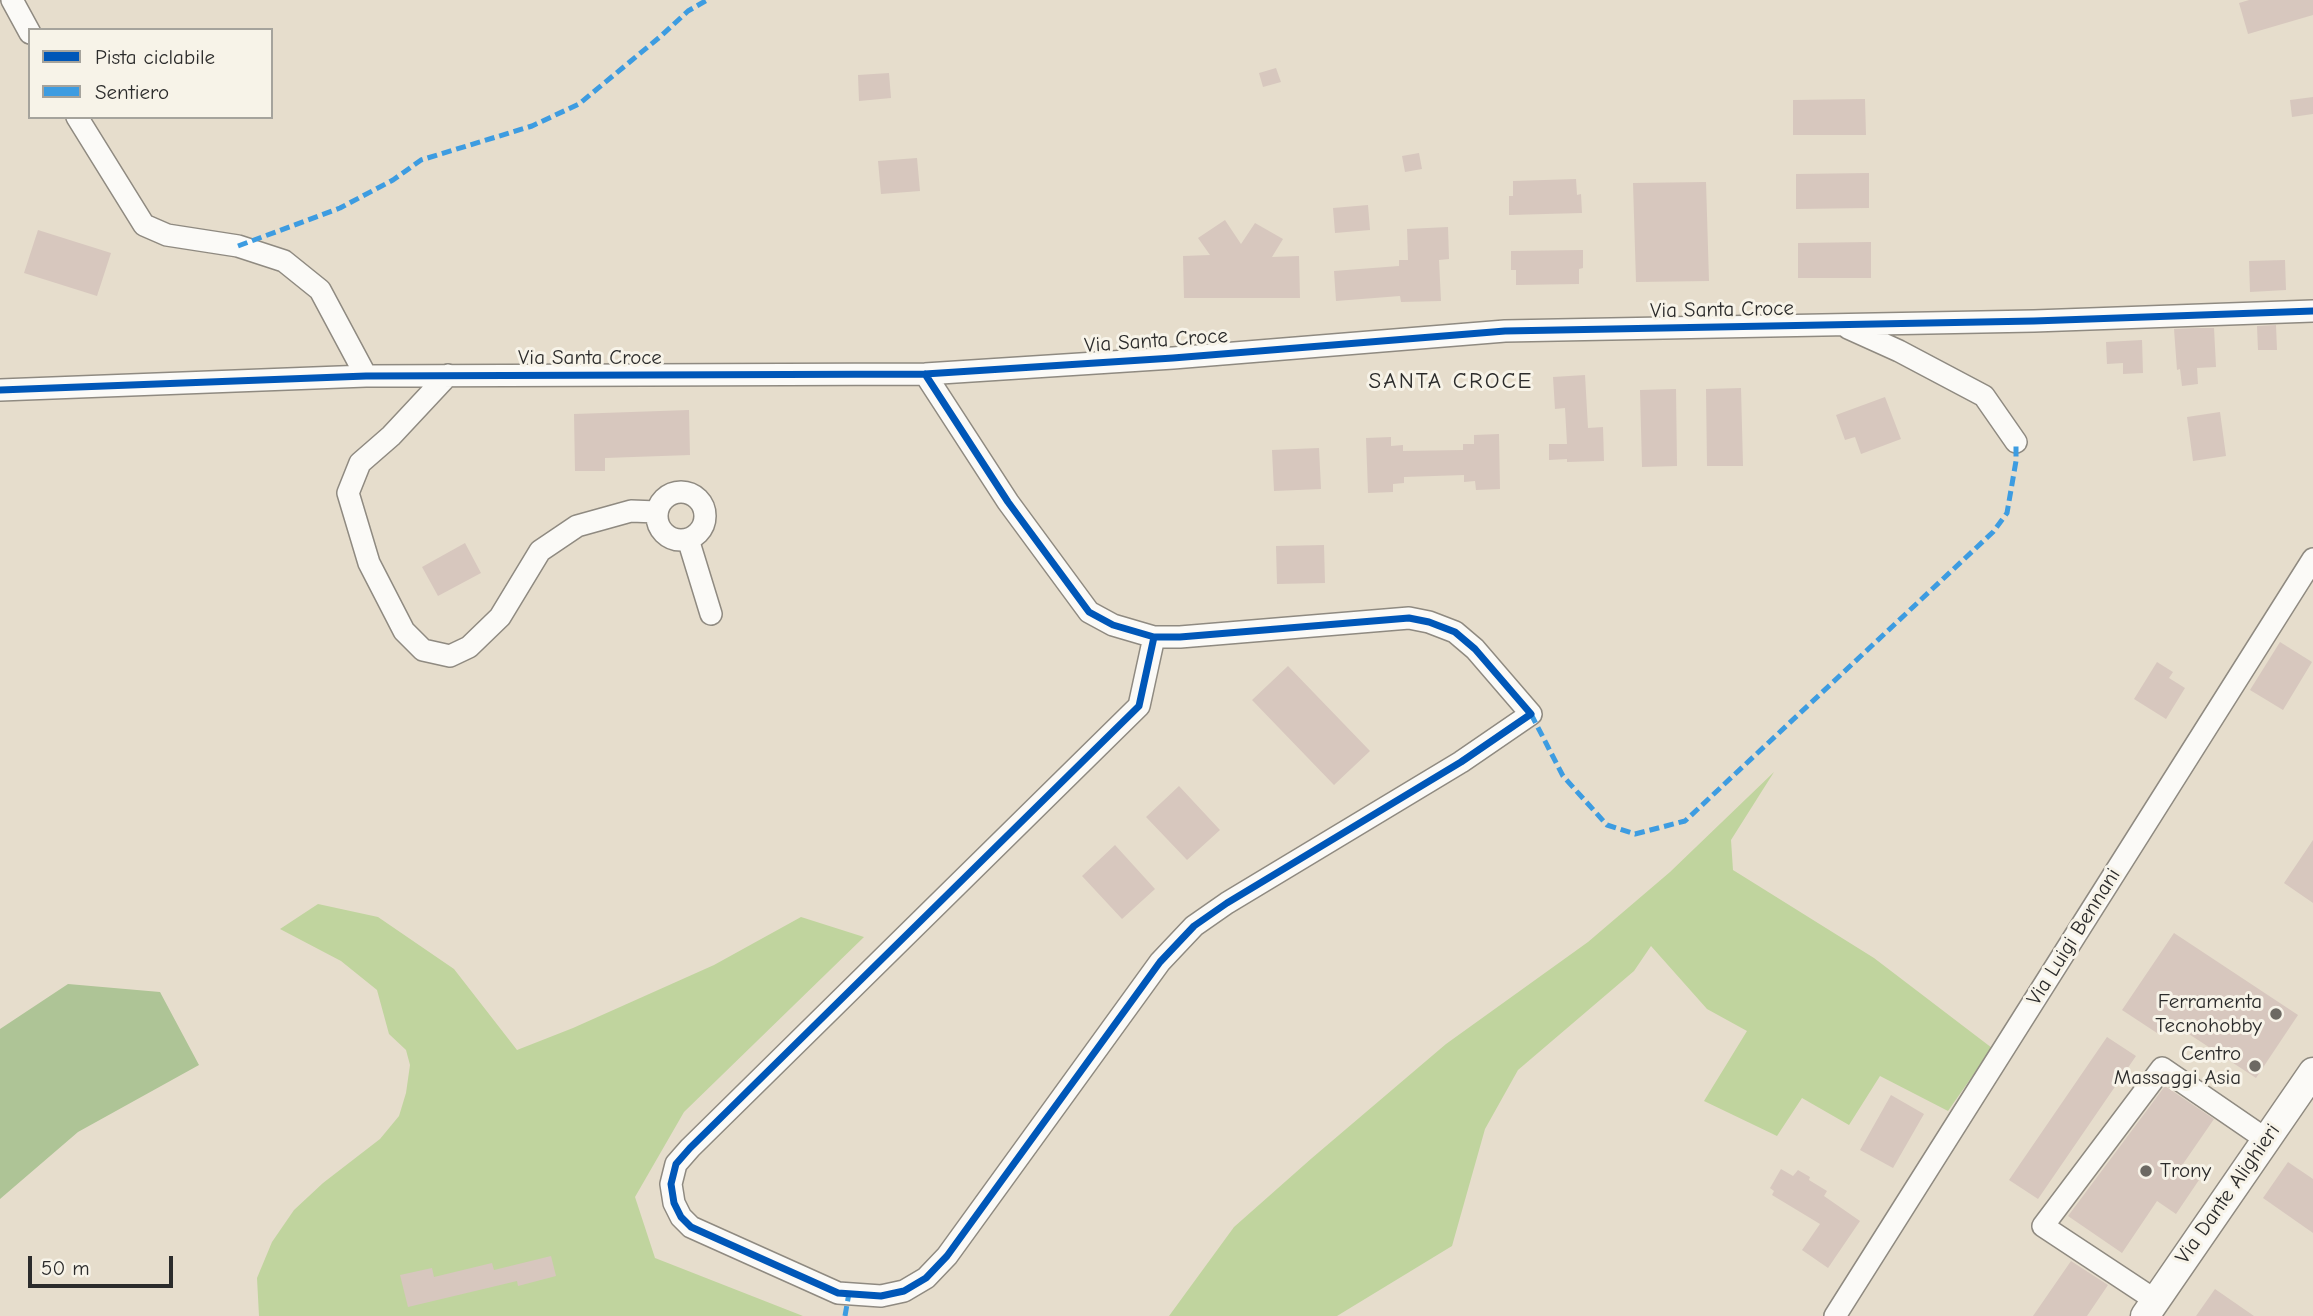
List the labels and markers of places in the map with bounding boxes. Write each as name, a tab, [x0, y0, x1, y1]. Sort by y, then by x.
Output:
place label: Ferramenta Tecnohobby	[2155, 989, 2262, 1039]
marker: Ferramenta Tecnohobby	[2268, 1006, 2284, 1022]
place label: Centro Massaggi Asia	[2114, 1041, 2241, 1091]
marker: Centro Massaggi Asia	[2247, 1058, 2263, 1074]
place label: Trony	[2160, 1158, 2211, 1184]
marker: Trony	[2138, 1163, 2154, 1179]

